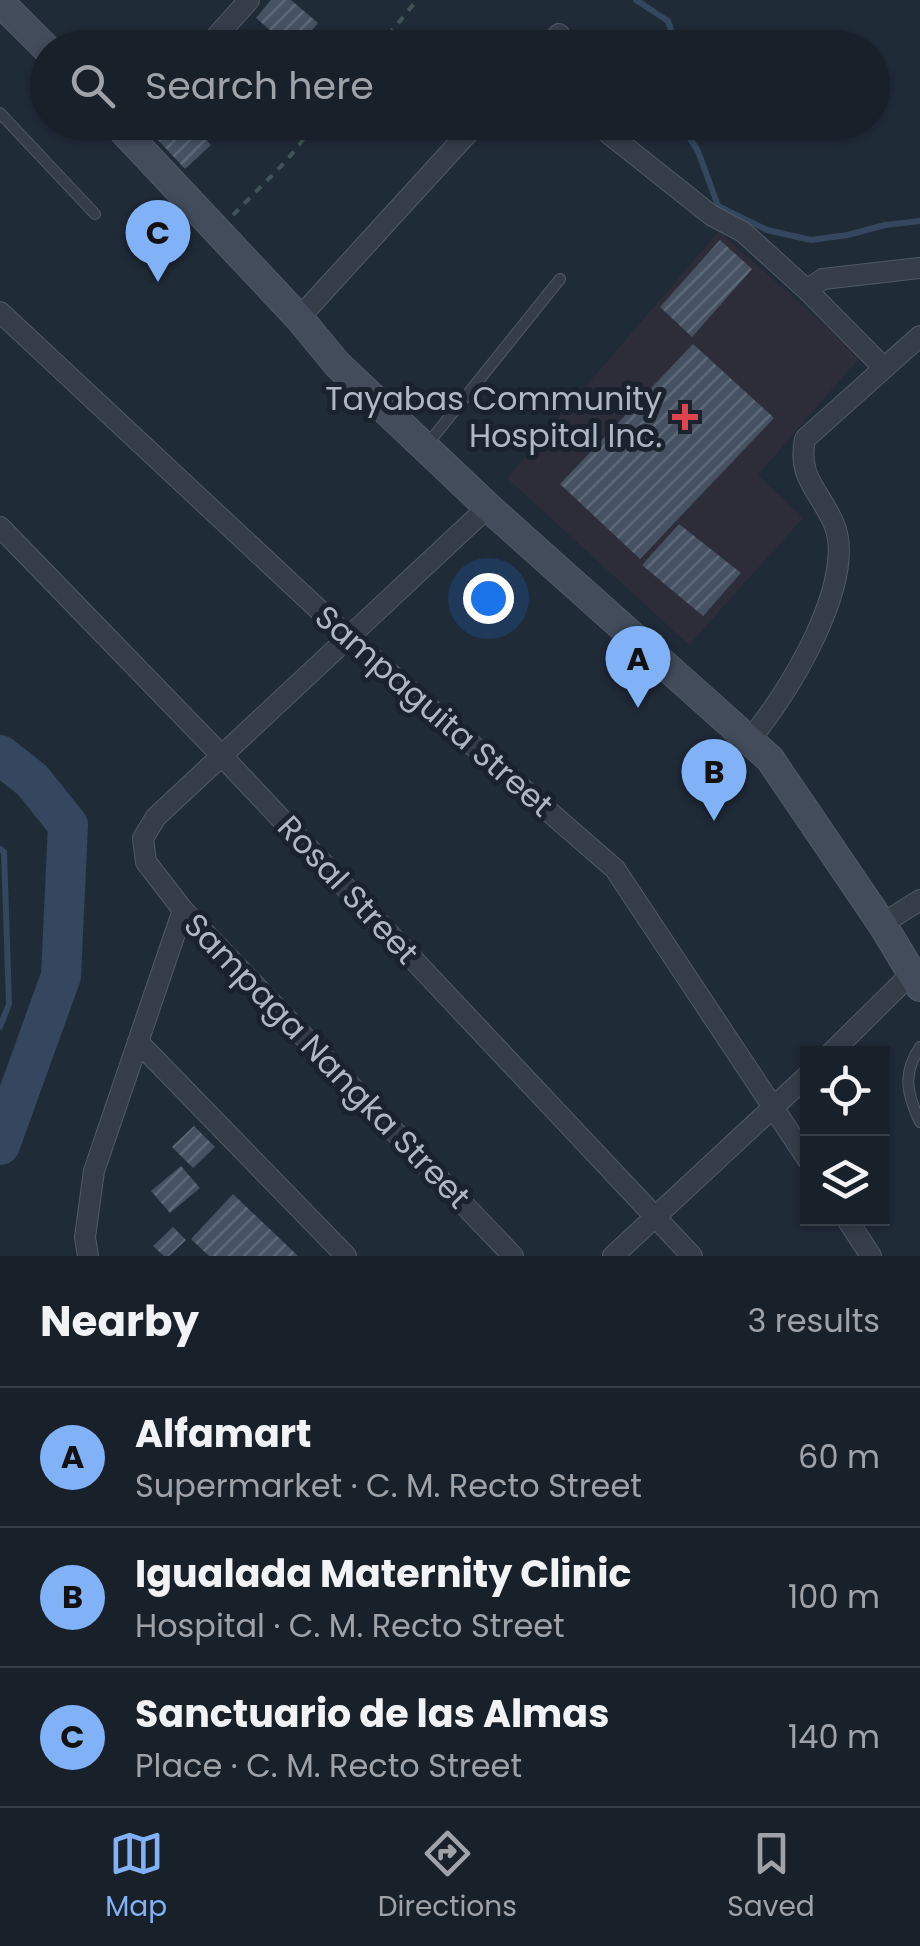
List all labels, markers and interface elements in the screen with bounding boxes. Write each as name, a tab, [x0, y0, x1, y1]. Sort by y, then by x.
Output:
search box	[30, 30, 890, 140]
icon: search	[65, 58, 120, 113]
text: Search here	[145, 59, 374, 112]
pin: C	[126, 200, 190, 282]
place label: Tayabas Community Hospital Inc.	[325, 376, 662, 458]
marker: Tayabas Community Hospital Inc.	[672, 404, 698, 430]
your location	[463, 573, 514, 624]
street label: Sampaguita Street	[306, 595, 563, 827]
pin: A	[606, 626, 670, 708]
pin: B	[682, 738, 746, 821]
street label: Rosal Street	[268, 805, 429, 974]
street label: Sampaga Nangka Street	[174, 903, 481, 1218]
map controls	[800, 1046, 890, 1226]
button: locate	[800, 1046, 890, 1136]
button: layers	[800, 1136, 890, 1226]
text: Nearby	[40, 1292, 199, 1351]
text: 3 results	[747, 1298, 880, 1343]
text: Alfamart	[135, 1407, 311, 1460]
text: A	[61, 1434, 84, 1479]
text: 60 m	[798, 1434, 880, 1479]
text: Supermarket · C. M. Recto Street	[135, 1463, 642, 1508]
text: Igualada Maternity Clinic	[135, 1547, 631, 1600]
text: B	[62, 1574, 83, 1619]
text: 100 m	[788, 1574, 880, 1619]
text: Hospital · C. M. Recto Street	[135, 1603, 565, 1648]
text: Sanctuario de las Almas	[135, 1687, 609, 1740]
text: C	[60, 1714, 85, 1759]
text: 140 m	[788, 1714, 880, 1759]
text: Place · C. M. Recto Street	[135, 1743, 522, 1788]
tab: Map	[105, 1826, 167, 1928]
tab: Directions	[378, 1826, 517, 1928]
tab: Saved	[727, 1826, 815, 1928]

